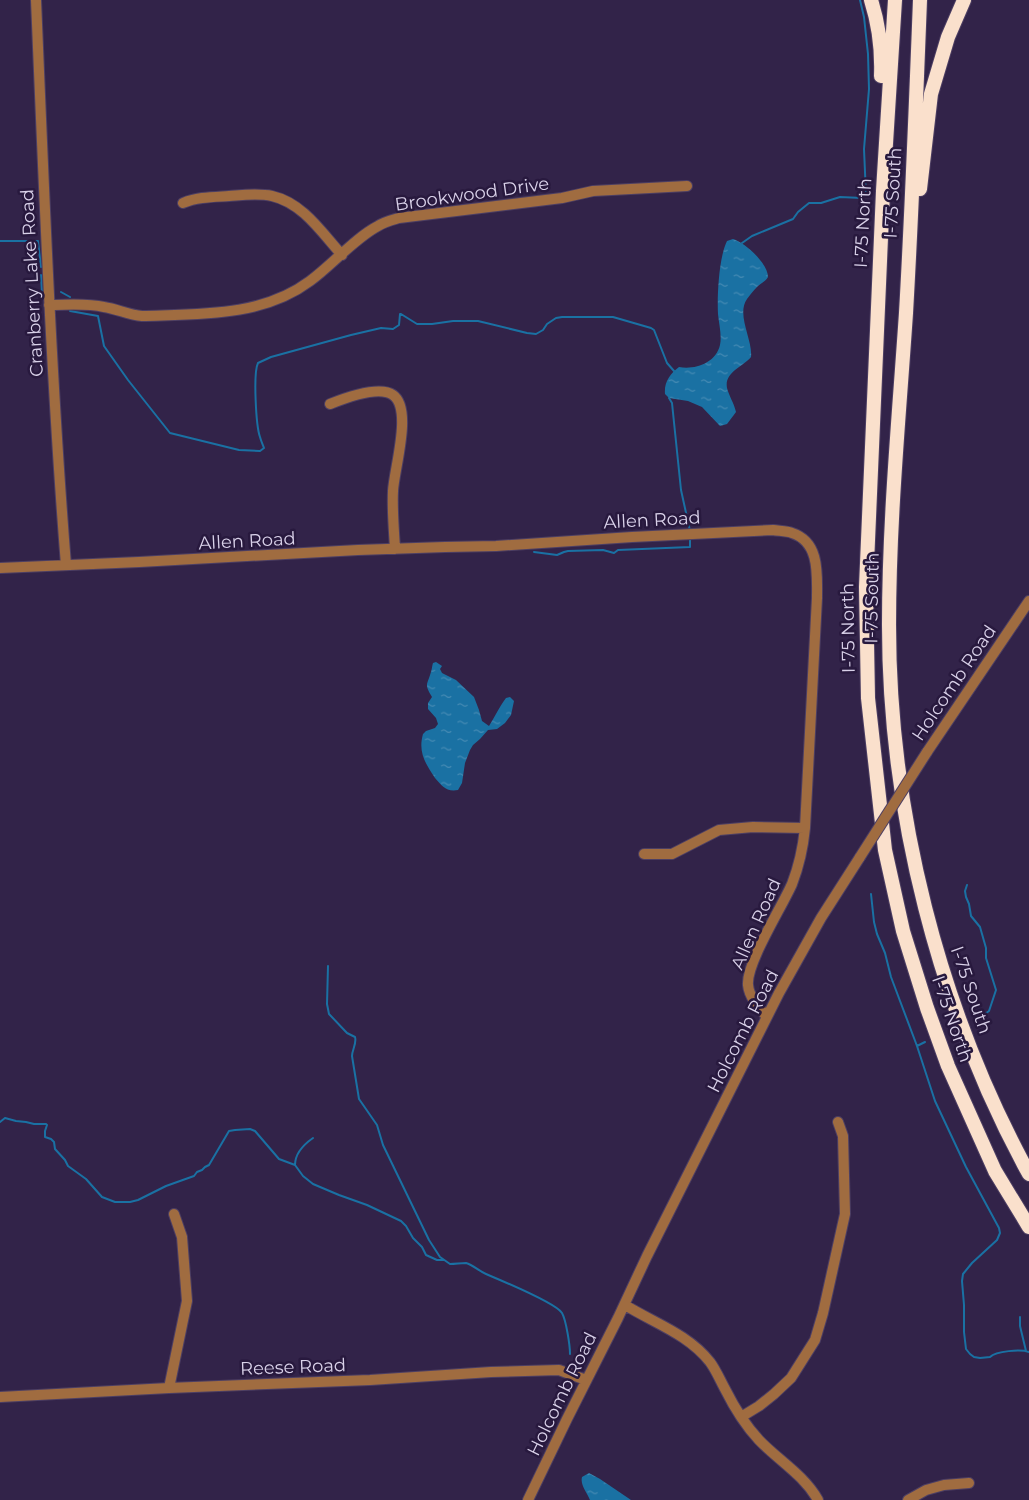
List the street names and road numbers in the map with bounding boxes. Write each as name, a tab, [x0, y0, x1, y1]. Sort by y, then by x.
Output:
street label: I-75 South	[880, 147, 906, 239]
street label: Brookwood Drive	[393, 172, 551, 216]
street label: I-75 North	[850, 177, 876, 269]
street label: Cranberry Lake Road	[16, 189, 48, 377]
street label: Allen Road	[603, 506, 701, 534]
street label: Allen Road	[198, 527, 296, 555]
street label: I-75 South	[860, 552, 884, 644]
street label: I-75 North	[836, 583, 860, 673]
street label: Holcomb Road	[907, 621, 1001, 745]
street label: Allen Road	[726, 875, 786, 973]
street label: I-75 South	[946, 943, 996, 1037]
street label: Holcomb Road	[703, 966, 783, 1096]
street label: I-75 North	[927, 973, 977, 1065]
street label: Holcomb Road	[522, 1328, 602, 1460]
street label: Reese Road	[240, 1354, 346, 1380]

